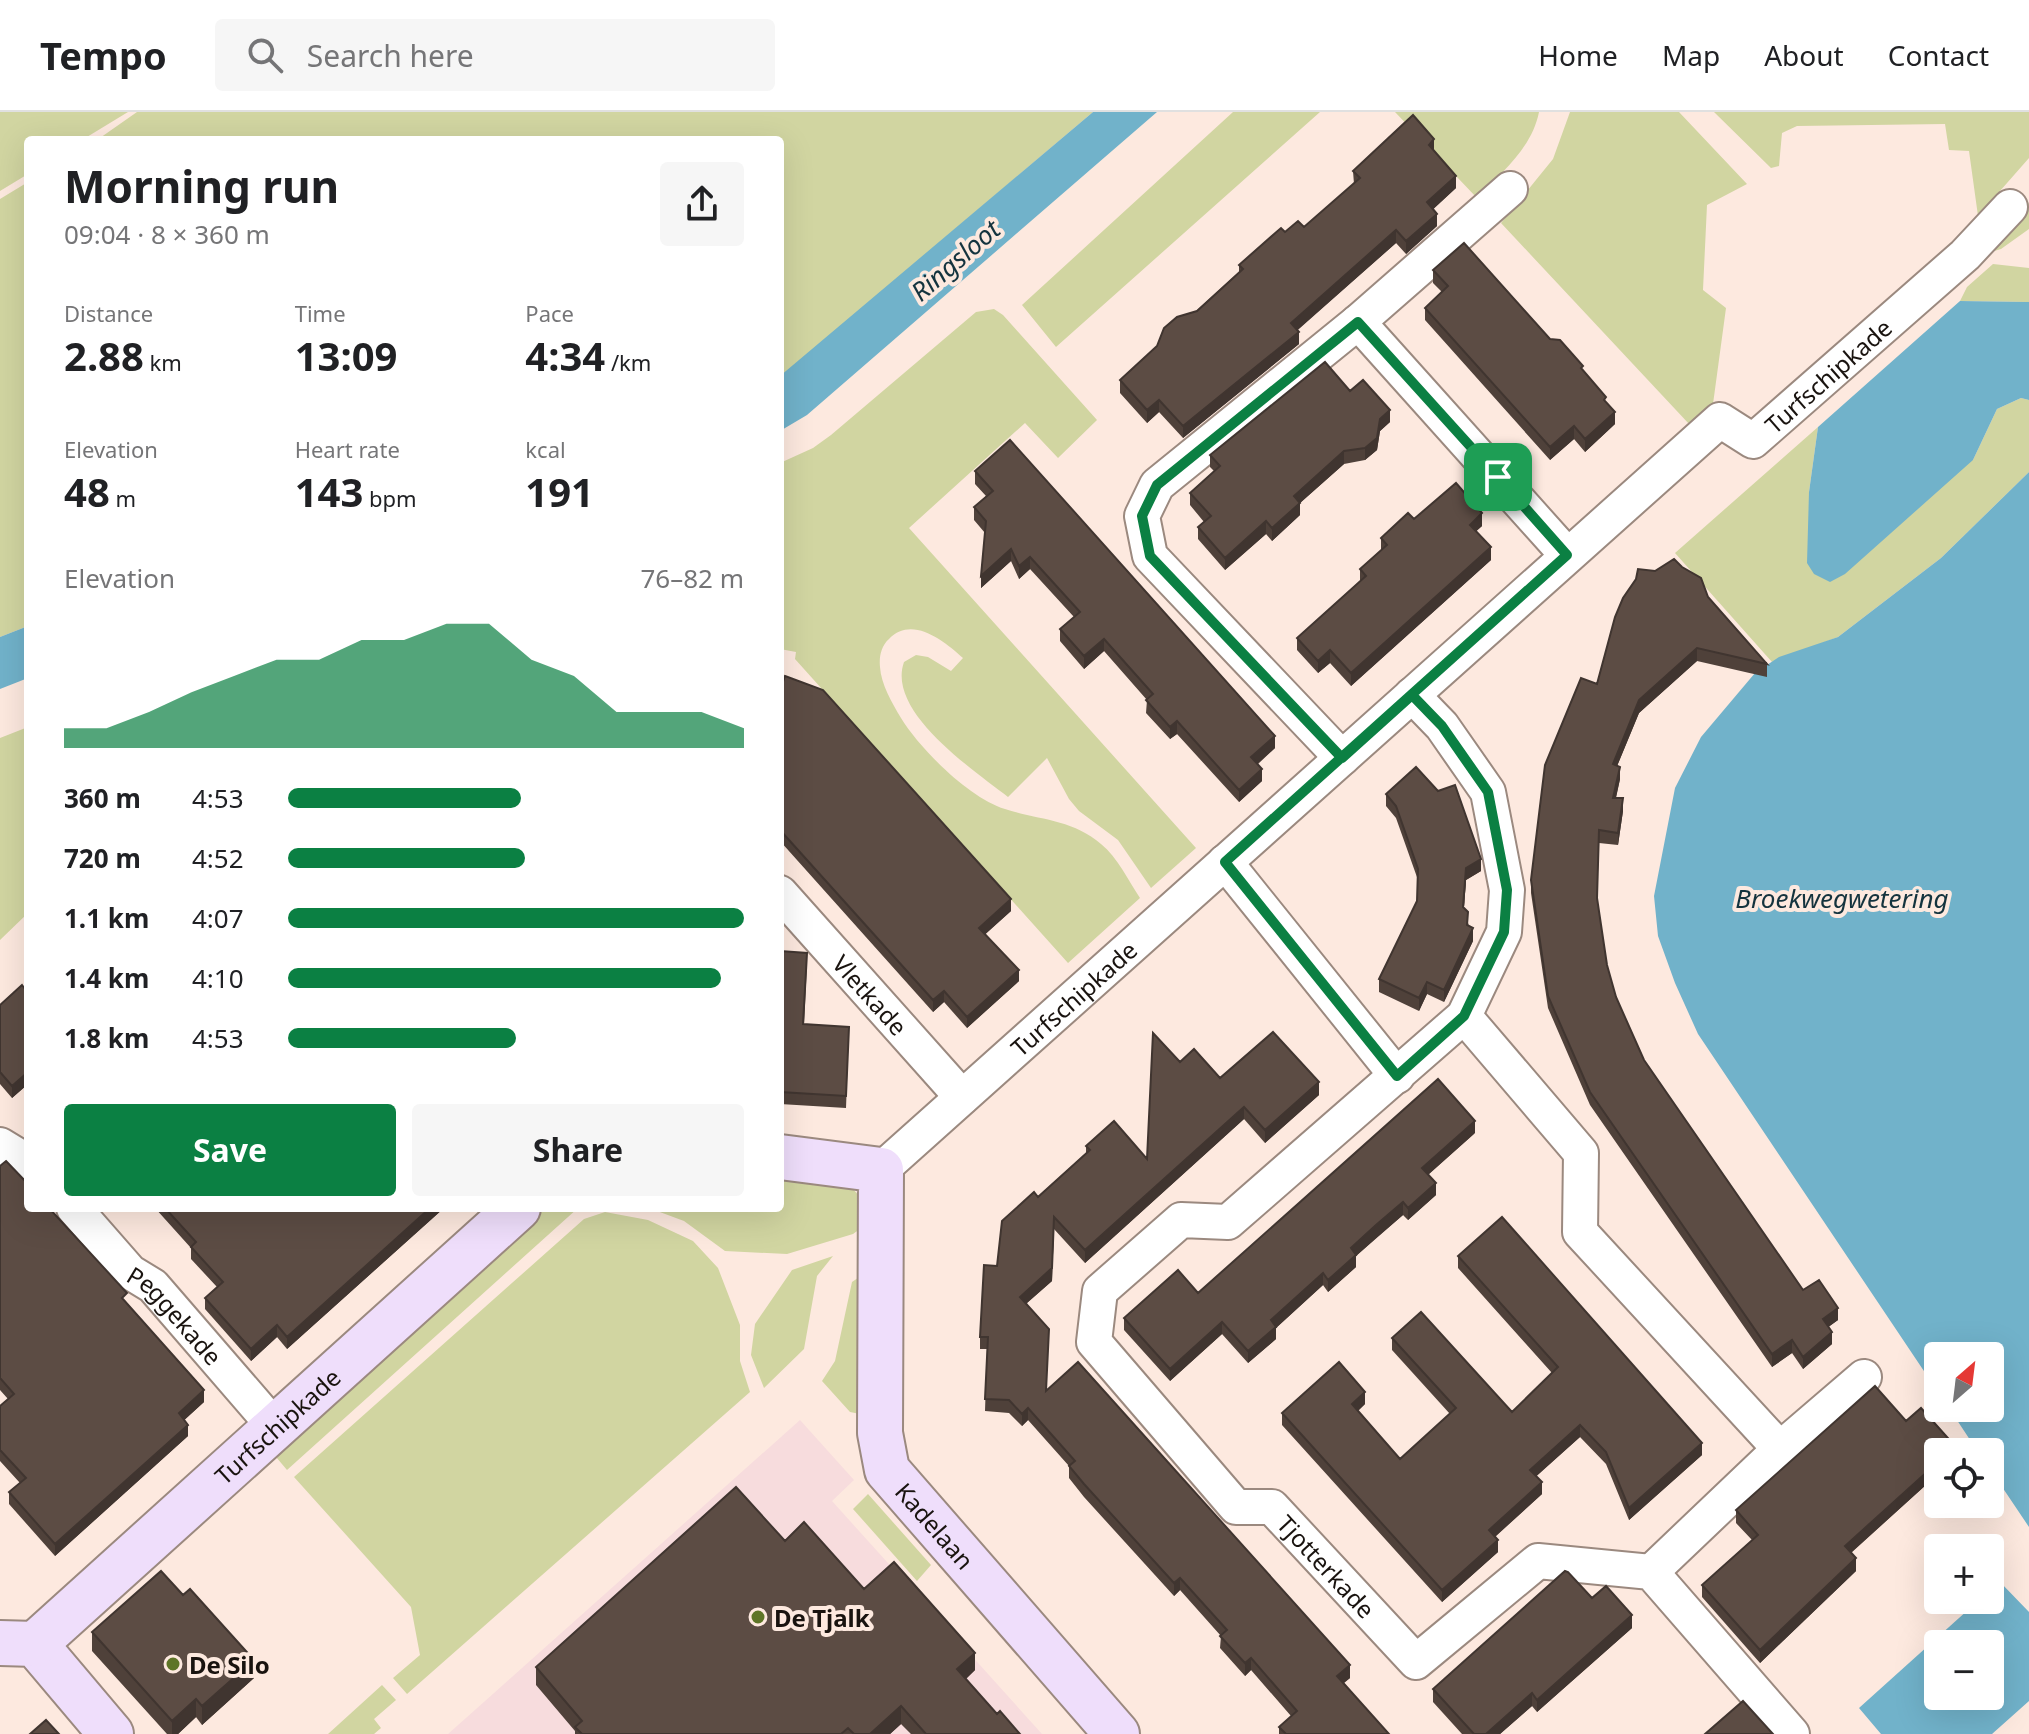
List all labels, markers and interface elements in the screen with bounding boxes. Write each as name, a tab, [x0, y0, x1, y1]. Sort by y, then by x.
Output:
search box	[215, 19, 775, 91]
text: Tempo	[40, 29, 167, 81]
icon: search	[243, 33, 287, 77]
text: Search here	[307, 35, 474, 76]
text: Home	[1538, 36, 1618, 74]
text: Map	[1662, 36, 1720, 74]
text: About	[1764, 36, 1844, 74]
text: Contact	[1888, 36, 1989, 74]
text: Morning run	[64, 156, 339, 216]
button: share	[660, 162, 744, 246]
water label: Ringsloot	[903, 210, 1008, 309]
text: 09:04 · 8 × 360 m	[64, 216, 270, 252]
text: Distance	[64, 298, 153, 328]
text: Time	[295, 298, 346, 328]
text: Pace	[525, 298, 574, 328]
street label: Turfschipkade	[1757, 311, 1898, 440]
text: 2.88	[64, 328, 144, 383]
text: 13:09	[295, 328, 397, 383]
text: 4:34	[525, 328, 605, 383]
text: km	[144, 347, 182, 377]
text: /km	[605, 347, 651, 377]
text: Elevation	[64, 434, 158, 464]
text: Heart rate	[295, 434, 400, 464]
text: kcal	[525, 434, 566, 464]
pin	[1464, 443, 1532, 511]
icon: arrive	[1476, 455, 1520, 499]
text: 48	[64, 464, 110, 519]
text: 143	[295, 464, 363, 519]
text: 191	[525, 464, 594, 519]
text: m	[110, 483, 136, 513]
text: bpm	[363, 483, 417, 513]
text: Elevation	[64, 560, 175, 596]
text: 76–82 m	[640, 560, 744, 596]
text: 360 m	[64, 780, 141, 816]
text: 4:53	[192, 780, 244, 816]
text: 720 m	[64, 840, 141, 876]
text: 4:52	[192, 840, 244, 876]
water label: Broekwegwetering	[1735, 880, 1949, 916]
text: 1.1 km	[64, 900, 149, 936]
text: 4:07	[192, 900, 244, 936]
street label: Turfschipkade	[1003, 933, 1143, 1063]
street label: Vletkade	[826, 947, 915, 1042]
text: 1.4 km	[64, 960, 149, 996]
text: 4:10	[192, 960, 244, 996]
text: 1.8 km	[64, 1020, 149, 1056]
text: 4:53	[192, 1020, 244, 1056]
button: Save	[64, 1104, 396, 1196]
button: Share	[412, 1104, 744, 1196]
street label: Peggekade	[121, 1258, 230, 1372]
north arrow	[1924, 1342, 2004, 1422]
map controls	[1924, 1342, 2004, 1710]
street label: Turfschipkade	[207, 1360, 347, 1491]
button: locate	[1924, 1438, 2004, 1518]
street label: Kadelaan	[888, 1475, 982, 1576]
street label: Tjotterkade	[1271, 1507, 1383, 1625]
button: +	[1924, 1534, 2004, 1614]
place label: De Tjalk	[774, 1601, 870, 1634]
marker: De Tjalk	[749, 1608, 767, 1626]
button: −	[1924, 1630, 2004, 1710]
place label: De Silo	[189, 1648, 270, 1681]
marker: De Silo	[164, 1655, 182, 1673]

